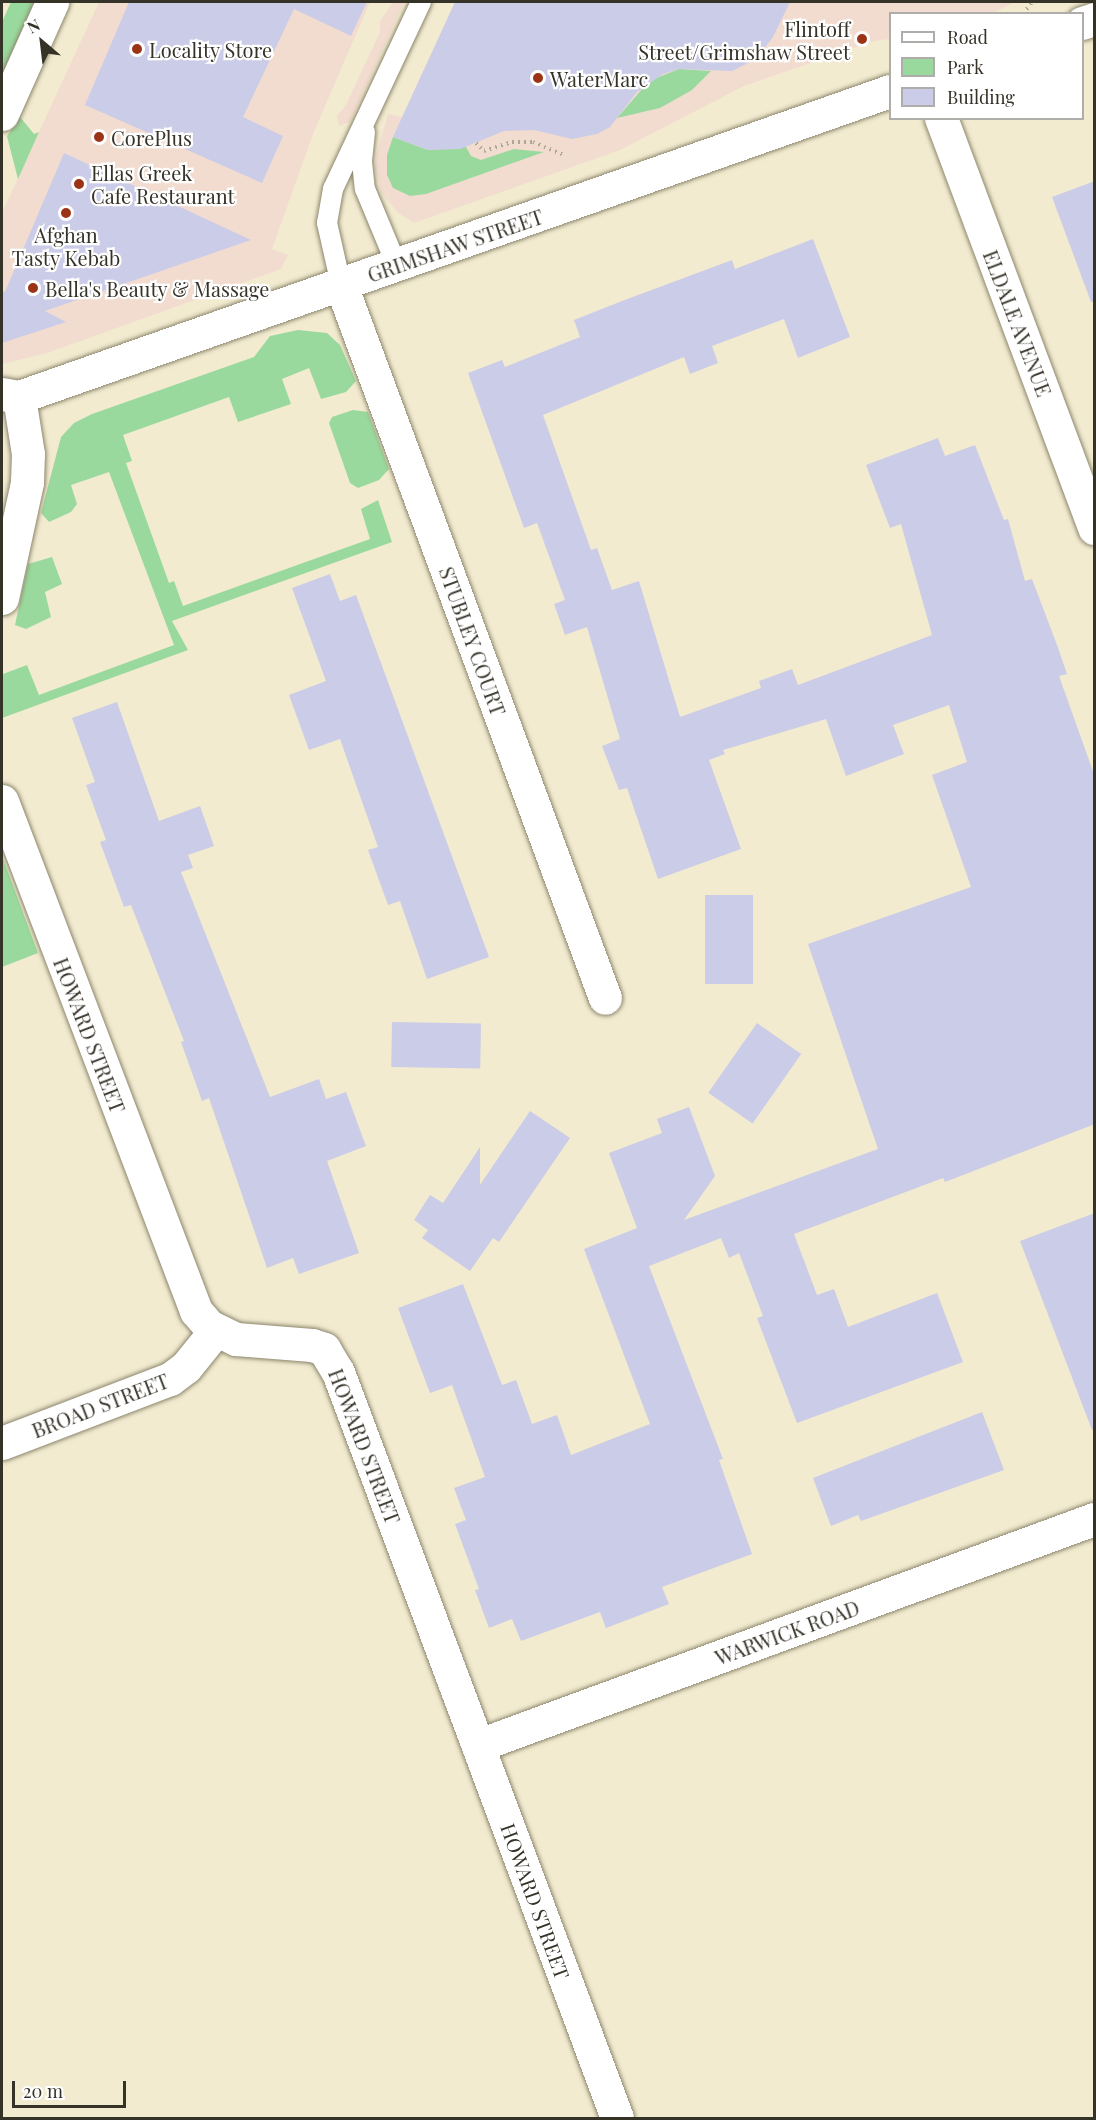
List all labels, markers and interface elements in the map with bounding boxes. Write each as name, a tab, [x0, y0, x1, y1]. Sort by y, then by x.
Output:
north arrow	[12, 12, 72, 72]
legend	[889, 12, 1084, 120]
text: N	[23, 14, 43, 38]
place label: Flintoff Street/Grimshaw Street	[638, 16, 850, 63]
text: Road	[947, 25, 988, 49]
marker: Flintoff Street/Grimshaw Street	[855, 32, 869, 46]
place label: Locality Store	[149, 37, 273, 61]
marker: Locality Store	[130, 42, 144, 56]
text: Park	[947, 55, 984, 79]
place label: WaterMarc	[550, 66, 648, 90]
marker: WaterMarc	[531, 71, 545, 85]
text: Building	[947, 85, 1015, 109]
place label: CorePlus	[111, 125, 192, 149]
marker: CorePlus	[92, 130, 106, 144]
place label: Ellas Greek Cafe Restaurant	[91, 160, 235, 207]
marker: Ellas Greek Cafe Restaurant	[72, 177, 86, 191]
street label: GRIMSHAW STREET	[364, 204, 546, 286]
marker: Afghan Tasty Kebab	[59, 206, 73, 220]
place label: Afghan Tasty Kebab	[12, 222, 120, 269]
street label: ELDALE AVENUE	[979, 246, 1057, 400]
place label: Bella's Beauty & Massage	[45, 276, 270, 300]
marker: Bella's Beauty & Massage	[26, 281, 40, 295]
street label: STUBLEY COURT	[435, 563, 511, 719]
street label: HOWARD STREET	[49, 954, 131, 1116]
street label: HOWARD STREET	[324, 1365, 406, 1527]
street label: BROAD STREET	[28, 1368, 172, 1442]
street label: WARWICK ROAD	[712, 1595, 862, 1669]
street label: HOWARD STREET	[497, 1820, 575, 1982]
scale bar	[15, 2069, 129, 2107]
text: 20 m	[23, 2079, 63, 2103]

